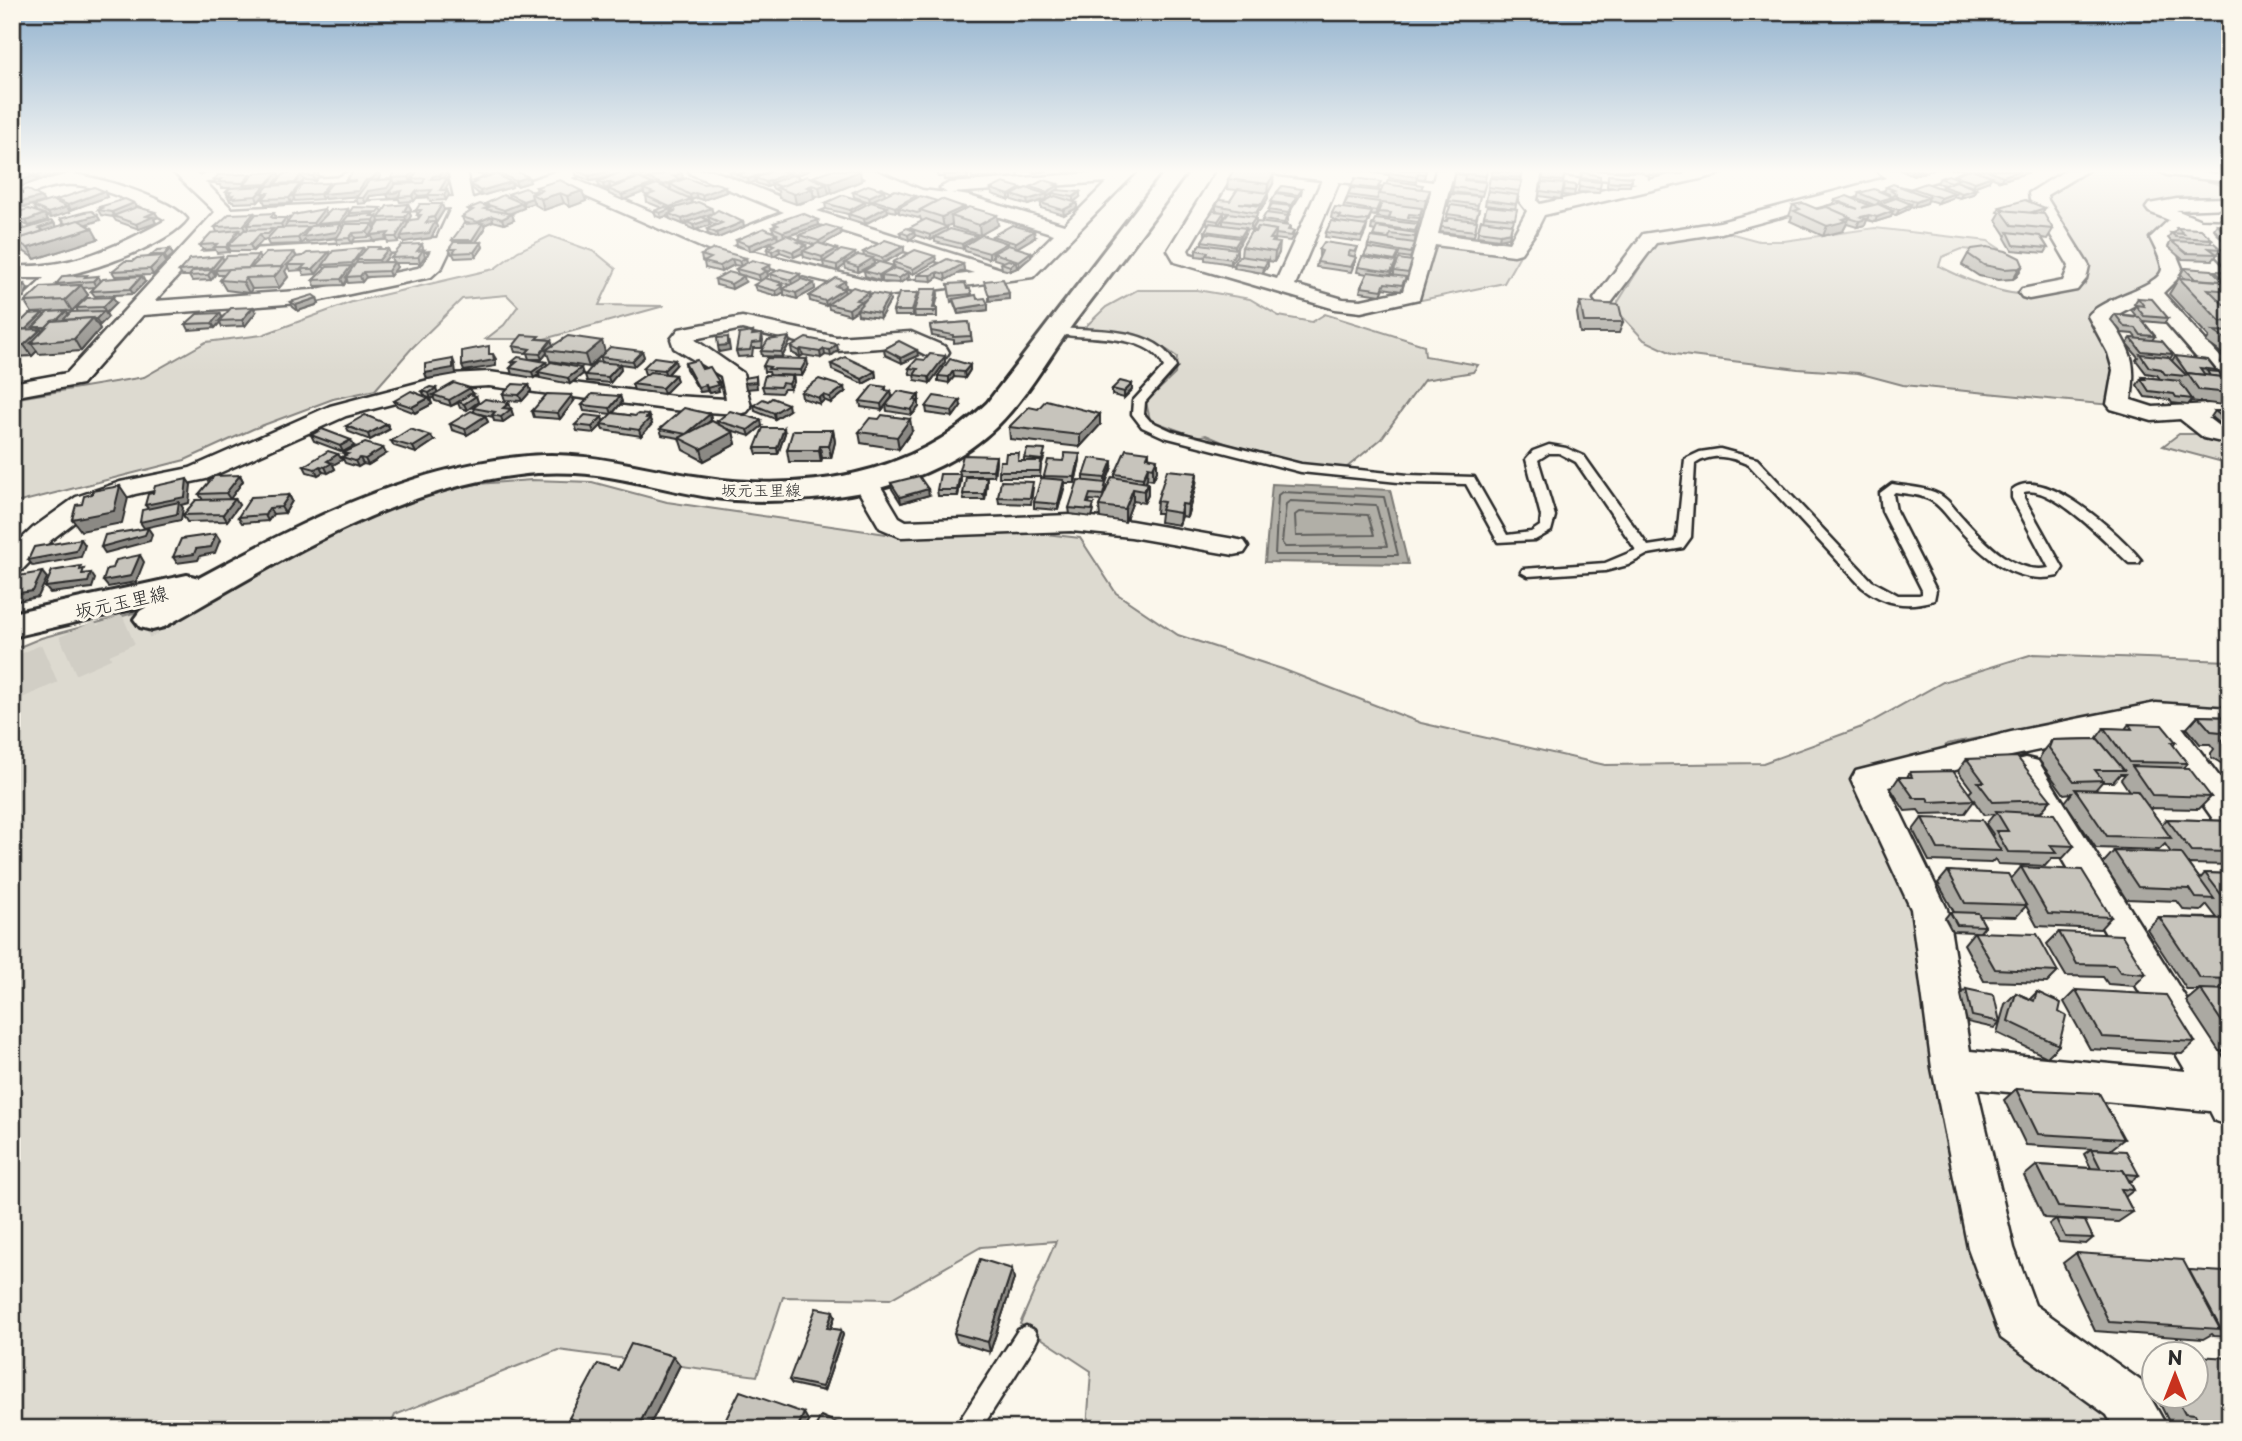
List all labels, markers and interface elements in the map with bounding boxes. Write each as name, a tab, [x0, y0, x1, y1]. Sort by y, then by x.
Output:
street label: 坂元玉里線	[721, 477, 801, 501]
street label: 坂元玉里線	[72, 577, 170, 625]
north arrow	[2140, 1340, 2210, 1410]
text: N	[2167, 1343, 2183, 1371]

